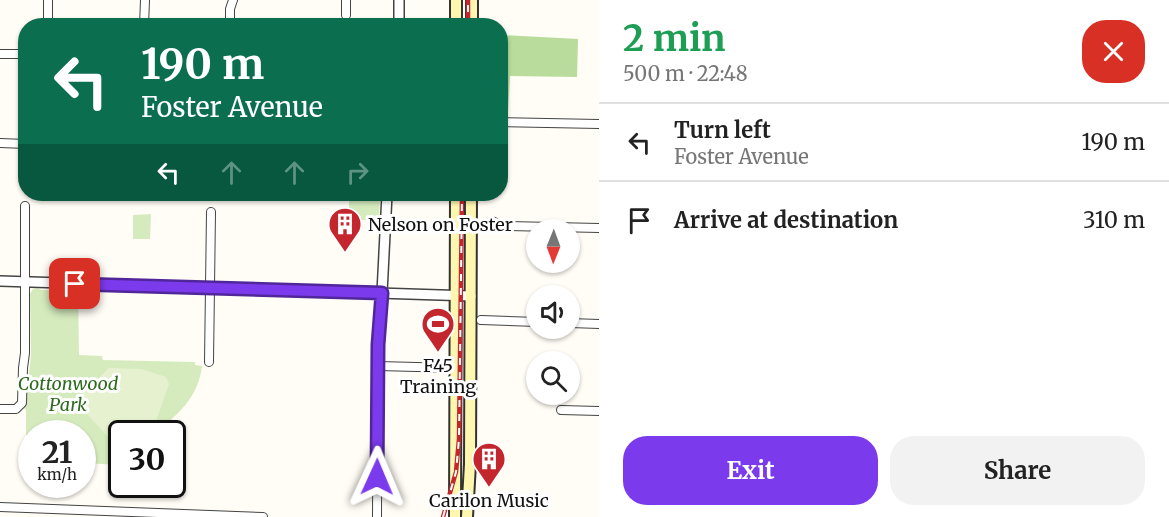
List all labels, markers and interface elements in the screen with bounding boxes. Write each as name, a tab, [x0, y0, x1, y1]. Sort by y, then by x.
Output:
text: 2 min	[623, 16, 726, 61]
button: close	[1082, 20, 1145, 83]
text: 190 m	[141, 38, 264, 90]
icon: left	[42, 42, 120, 120]
text: 500 m · 22:48	[623, 61, 748, 86]
text: Foster Avenue	[141, 90, 323, 124]
text: Turn left	[674, 116, 771, 144]
icon: left	[623, 126, 656, 159]
text: 190 m	[1082, 128, 1145, 156]
text: Foster Avenue	[674, 144, 809, 169]
icon: left	[152, 156, 185, 189]
icon: ahead	[215, 156, 248, 189]
icon: ahead	[278, 156, 311, 189]
icon: right	[341, 156, 374, 189]
icon: arrive	[623, 204, 656, 237]
building icon: Nelson on Foster	[327, 206, 363, 253]
text: Arrive at destination	[674, 206, 898, 234]
text: 310 m	[1083, 206, 1145, 234]
place label: Nelson on Foster	[368, 213, 513, 236]
north arrow	[526, 219, 580, 273]
map controls	[526, 219, 580, 405]
pin	[49, 258, 100, 309]
icon: arrive	[58, 267, 91, 300]
button: sound	[526, 285, 580, 339]
sports icon: F45 Training	[420, 306, 456, 353]
button: search	[526, 351, 580, 405]
place label: F45 Training	[400, 354, 476, 398]
park label: Cottonwood Park	[18, 372, 119, 416]
speed limit sign: 30	[108, 420, 186, 498]
text: 21	[42, 433, 72, 471]
button: Exit	[623, 436, 878, 505]
button: Share	[890, 436, 1145, 505]
building icon: Carilon Music	[471, 441, 507, 488]
position arrow	[345, 445, 409, 509]
text: km/h	[37, 465, 77, 484]
place label: Carilon Music	[429, 489, 549, 512]

